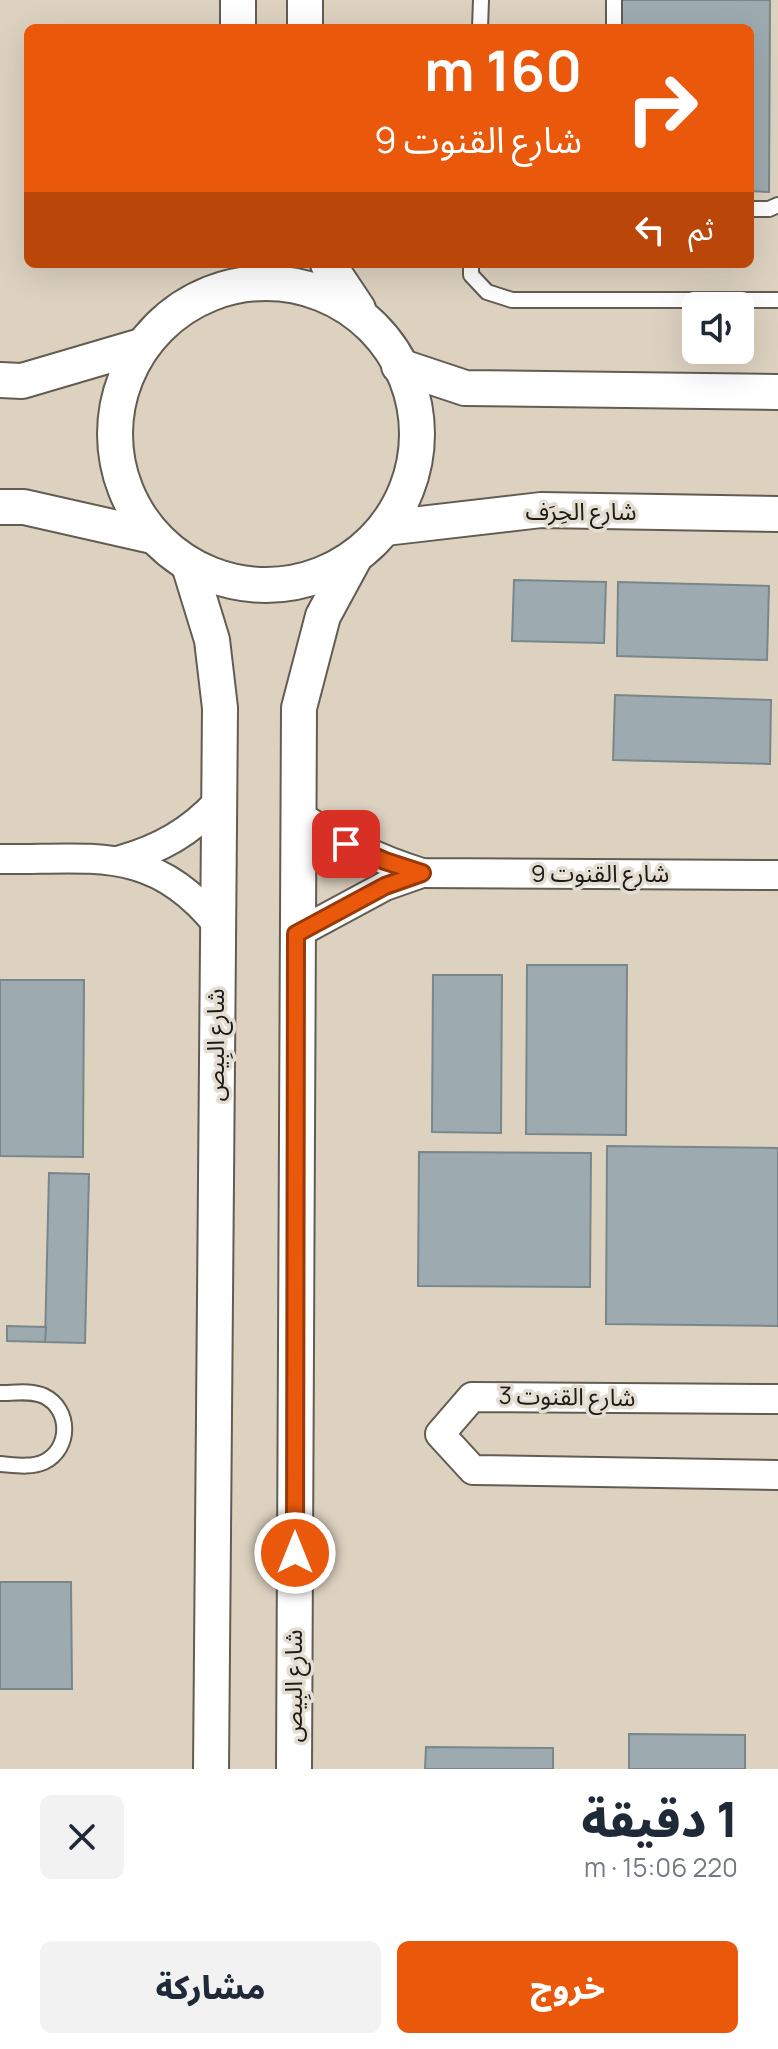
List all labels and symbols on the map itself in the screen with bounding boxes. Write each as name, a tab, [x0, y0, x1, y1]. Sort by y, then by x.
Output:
street label: شارع الحِرَف	[525, 494, 637, 529]
pin	[312, 810, 380, 878]
street label: شارع القنوت 9	[531, 856, 669, 891]
street label: شارع البِيص	[198, 988, 234, 1102]
street label: شارع القنوت 3	[498, 1378, 636, 1415]
position arrow	[253, 1511, 337, 1595]
street label: شارع البِيص	[276, 1629, 312, 1743]

